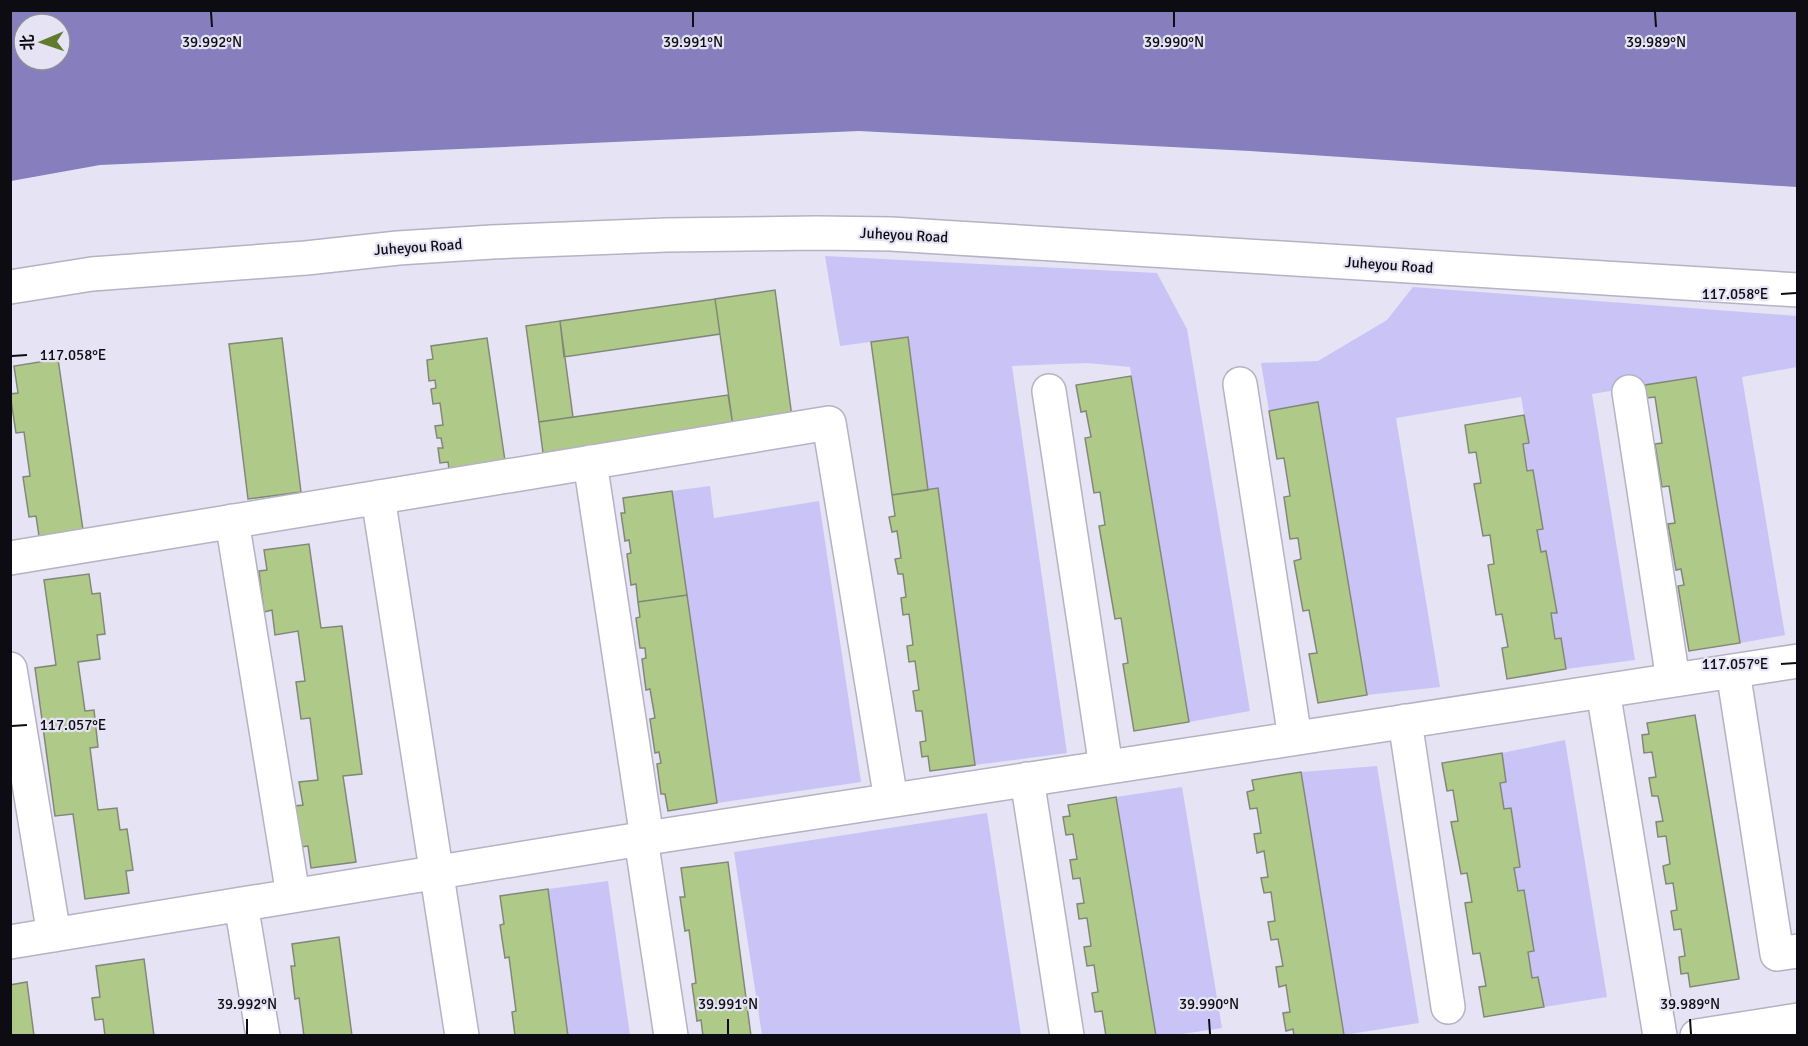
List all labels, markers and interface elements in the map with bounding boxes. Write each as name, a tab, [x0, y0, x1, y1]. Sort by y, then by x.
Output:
north arrow	[12, 12, 72, 72]
text: 39.992°N	[182, 33, 242, 51]
text: 39.991°N	[663, 33, 723, 51]
text: 39.990°N	[1144, 33, 1204, 51]
text: 39.989°N	[1626, 33, 1686, 51]
text: 北	[18, 34, 38, 51]
street label: Juheyou Road	[859, 224, 949, 246]
street label: Juheyou Road	[373, 235, 463, 259]
street label: Juheyou Road	[1344, 253, 1434, 277]
text: 117.058°E	[1702, 285, 1768, 303]
text: 117.058°E	[40, 346, 106, 364]
text: 117.057°E	[1702, 655, 1768, 673]
text: 117.057°E	[40, 716, 106, 734]
text: 39.992°N	[217, 995, 277, 1013]
text: 39.991°N	[698, 995, 758, 1013]
text: 39.990°N	[1179, 995, 1239, 1013]
text: 39.989°N	[1660, 995, 1720, 1013]

